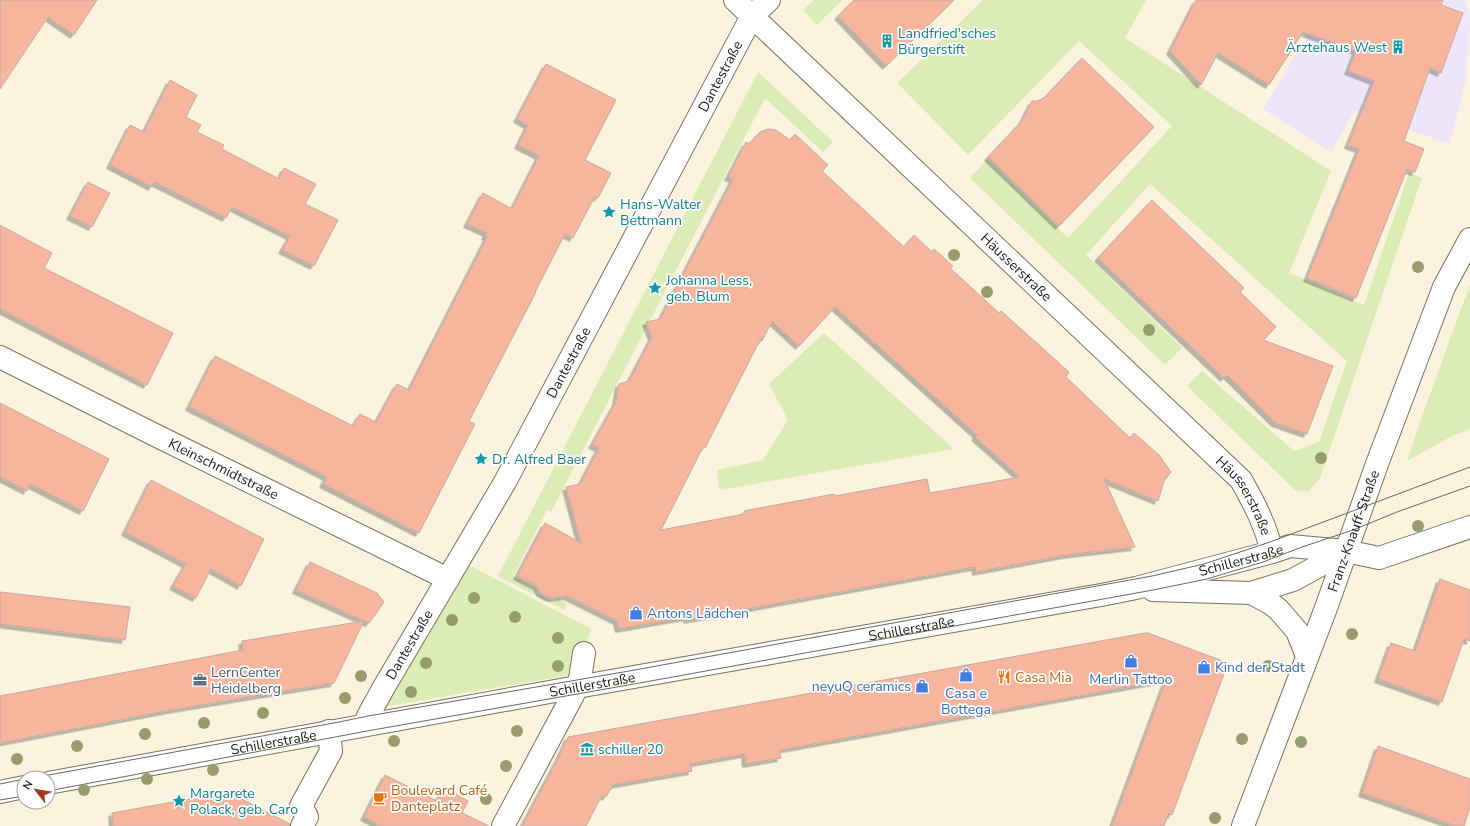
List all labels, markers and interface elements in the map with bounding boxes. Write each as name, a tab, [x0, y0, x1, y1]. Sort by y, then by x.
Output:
place label: Landfried'sches Bürgerstift	[898, 24, 996, 59]
building icon: Landfried'sches Bürgerstift	[879, 33, 895, 49]
street label: Dantestraße	[693, 37, 747, 115]
place label: Ärztehaus West	[1286, 38, 1387, 57]
building icon: Ärztehaus West	[1390, 39, 1406, 55]
place label: Hans-Walter Bettmann	[620, 195, 701, 230]
place icon: Hans-Walter Bettmann	[601, 204, 617, 220]
street label: Häusserstraße	[977, 229, 1056, 306]
place label: Johanna Less, geb. Blum	[665, 271, 752, 306]
place icon: Johanna Less, geb. Blum	[647, 280, 663, 296]
street label: Dantestraße	[542, 323, 595, 401]
street label: Kleinschmidtstraße	[165, 434, 282, 504]
place label: Dr. Alfred Baer	[492, 450, 586, 469]
place icon: Dr. Alfred Baer	[473, 451, 489, 467]
street label: Häusserstraße	[1212, 452, 1276, 538]
street label: Franz-Knauff-Straße	[1323, 467, 1384, 595]
street label: Schillerstraße	[1197, 539, 1286, 581]
place label: Antons Lädchen	[647, 604, 749, 623]
shop icon: Antons Lädchen	[628, 605, 644, 621]
street label: Dantestraße	[381, 606, 437, 683]
street label: Schillerstraße	[867, 611, 956, 645]
shop icon: Merlin Tattoo	[1123, 653, 1139, 669]
place label: Kind der Stadt	[1215, 658, 1305, 677]
shop icon: Kind der Stadt	[1196, 659, 1212, 675]
place label: LernCenter Heidelberg	[211, 663, 281, 698]
street label: Schillerstraße	[548, 667, 637, 701]
shop icon: Casa e Bottega	[958, 667, 974, 683]
place label: Casa Mia	[1015, 668, 1072, 687]
restaurant icon: Casa Mia	[996, 669, 1012, 685]
place label: Merlin Tattoo	[1089, 670, 1173, 689]
office icon: LernCenter Heidelberg	[192, 672, 208, 688]
place label: neyuQ ceramics	[812, 677, 911, 696]
shop icon: neyuQ ceramics	[914, 678, 930, 694]
place label: Casa e Bottega	[941, 684, 991, 719]
street label: Schillerstraße	[229, 725, 318, 759]
place label: schiller 20	[598, 740, 664, 759]
museum icon: schiller 20	[579, 741, 595, 757]
north arrow	[16, 770, 56, 810]
text: N	[19, 778, 36, 792]
place label: Boulevard Café Danteplatz	[391, 781, 487, 816]
place label: Margarete Polack, geb. Caro	[190, 784, 298, 819]
cafe icon: Boulevard Café Danteplatz	[372, 790, 388, 806]
place icon: Margarete Polack, geb. Caro	[171, 793, 187, 809]

